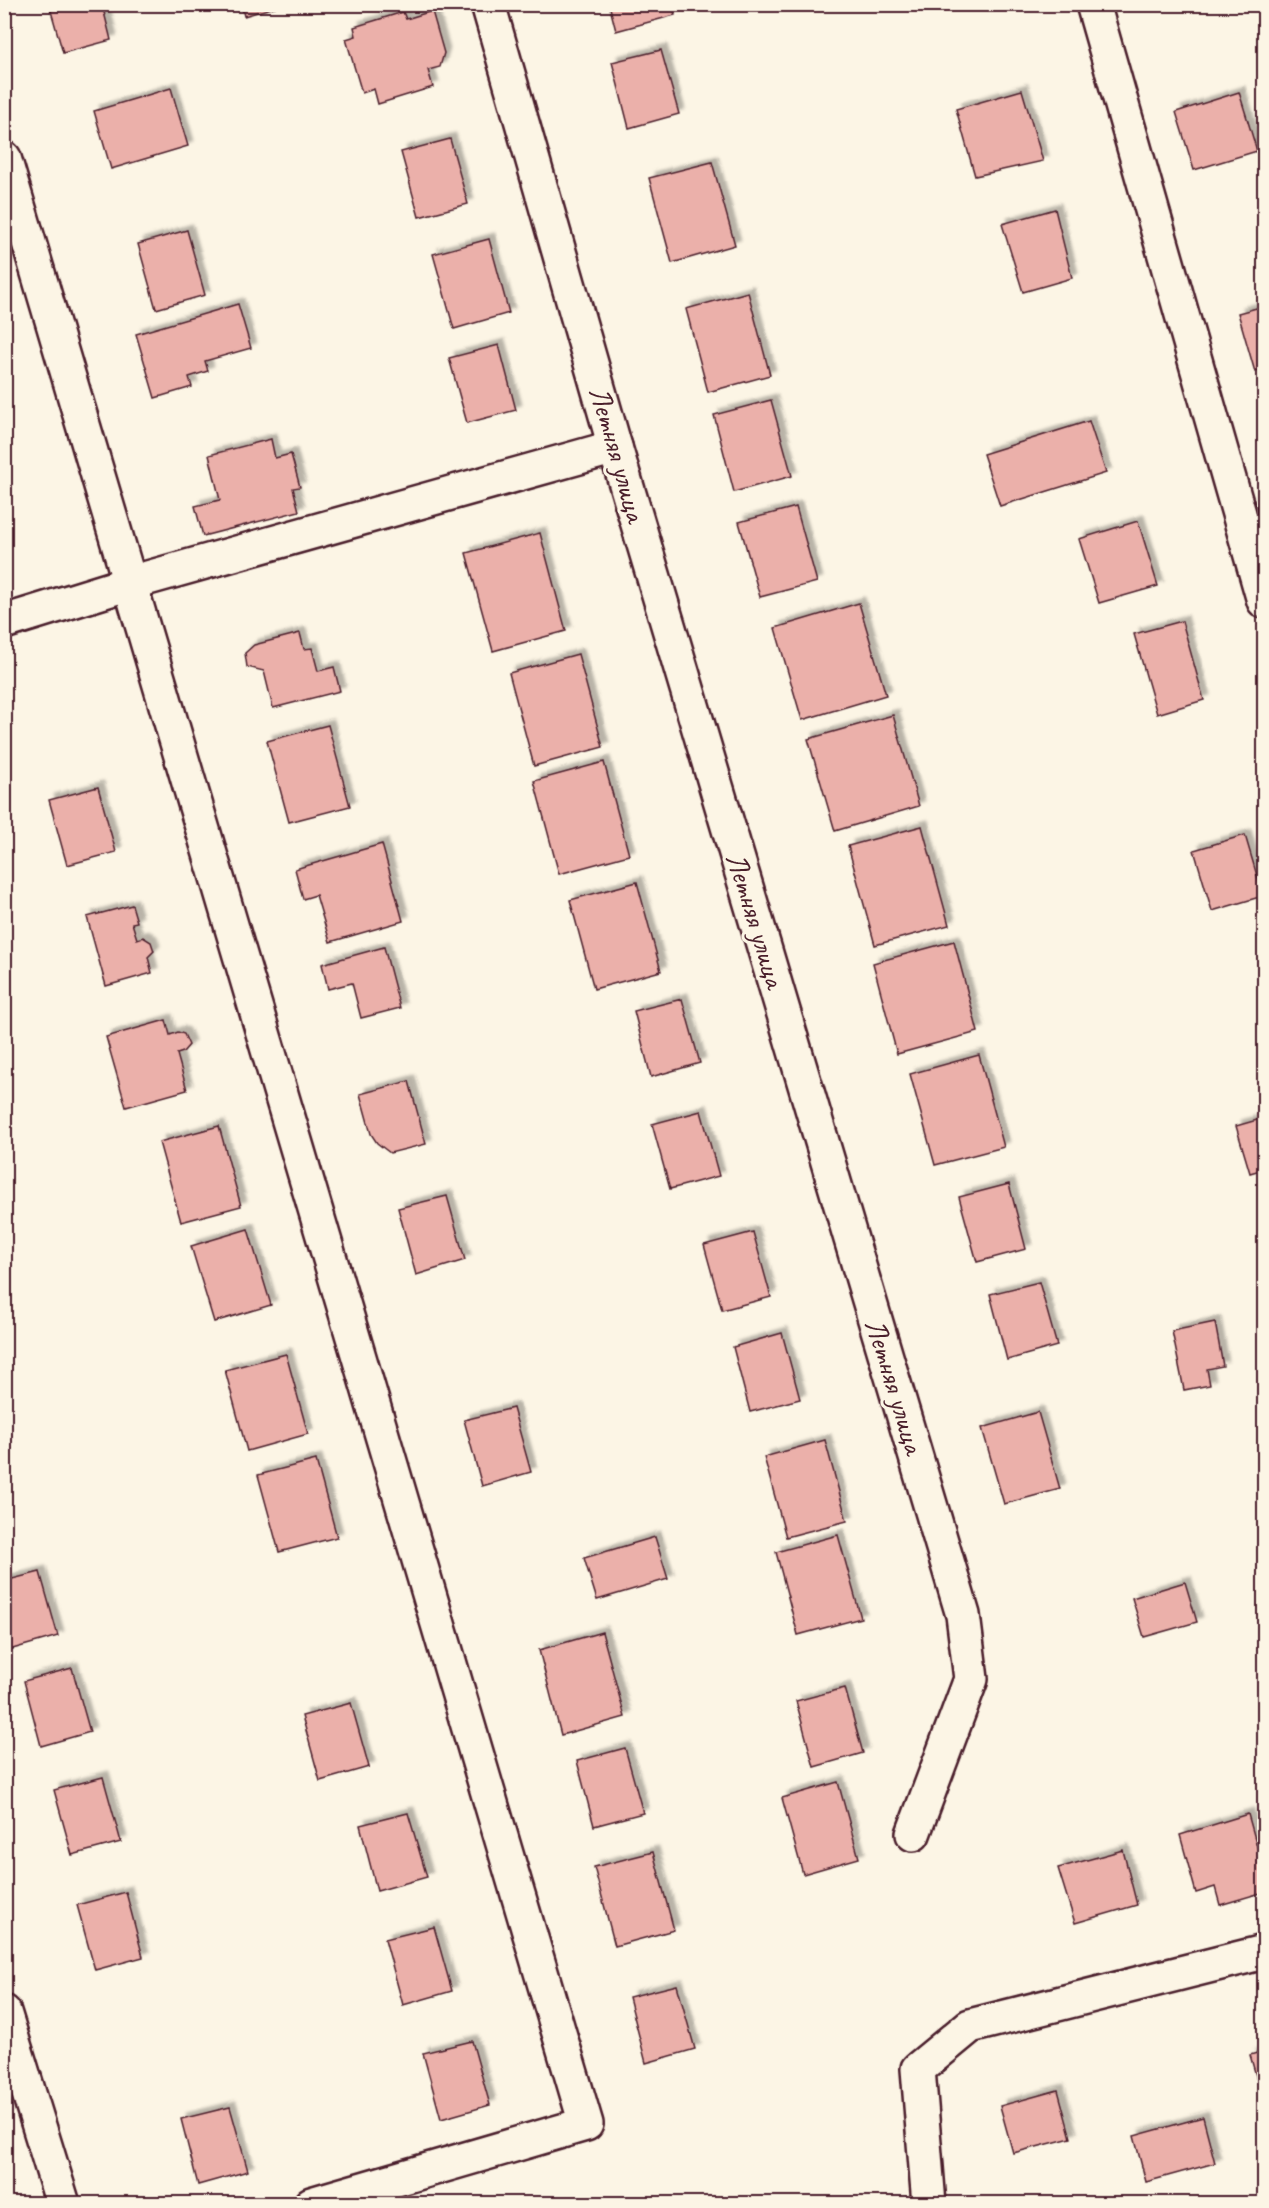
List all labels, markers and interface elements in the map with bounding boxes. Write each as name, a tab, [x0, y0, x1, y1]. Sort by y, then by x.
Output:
street label: Летняя улица	[581, 382, 656, 529]
street label: Летняя улица	[717, 848, 795, 995]
street label: Летняя улица	[856, 1314, 934, 1461]

